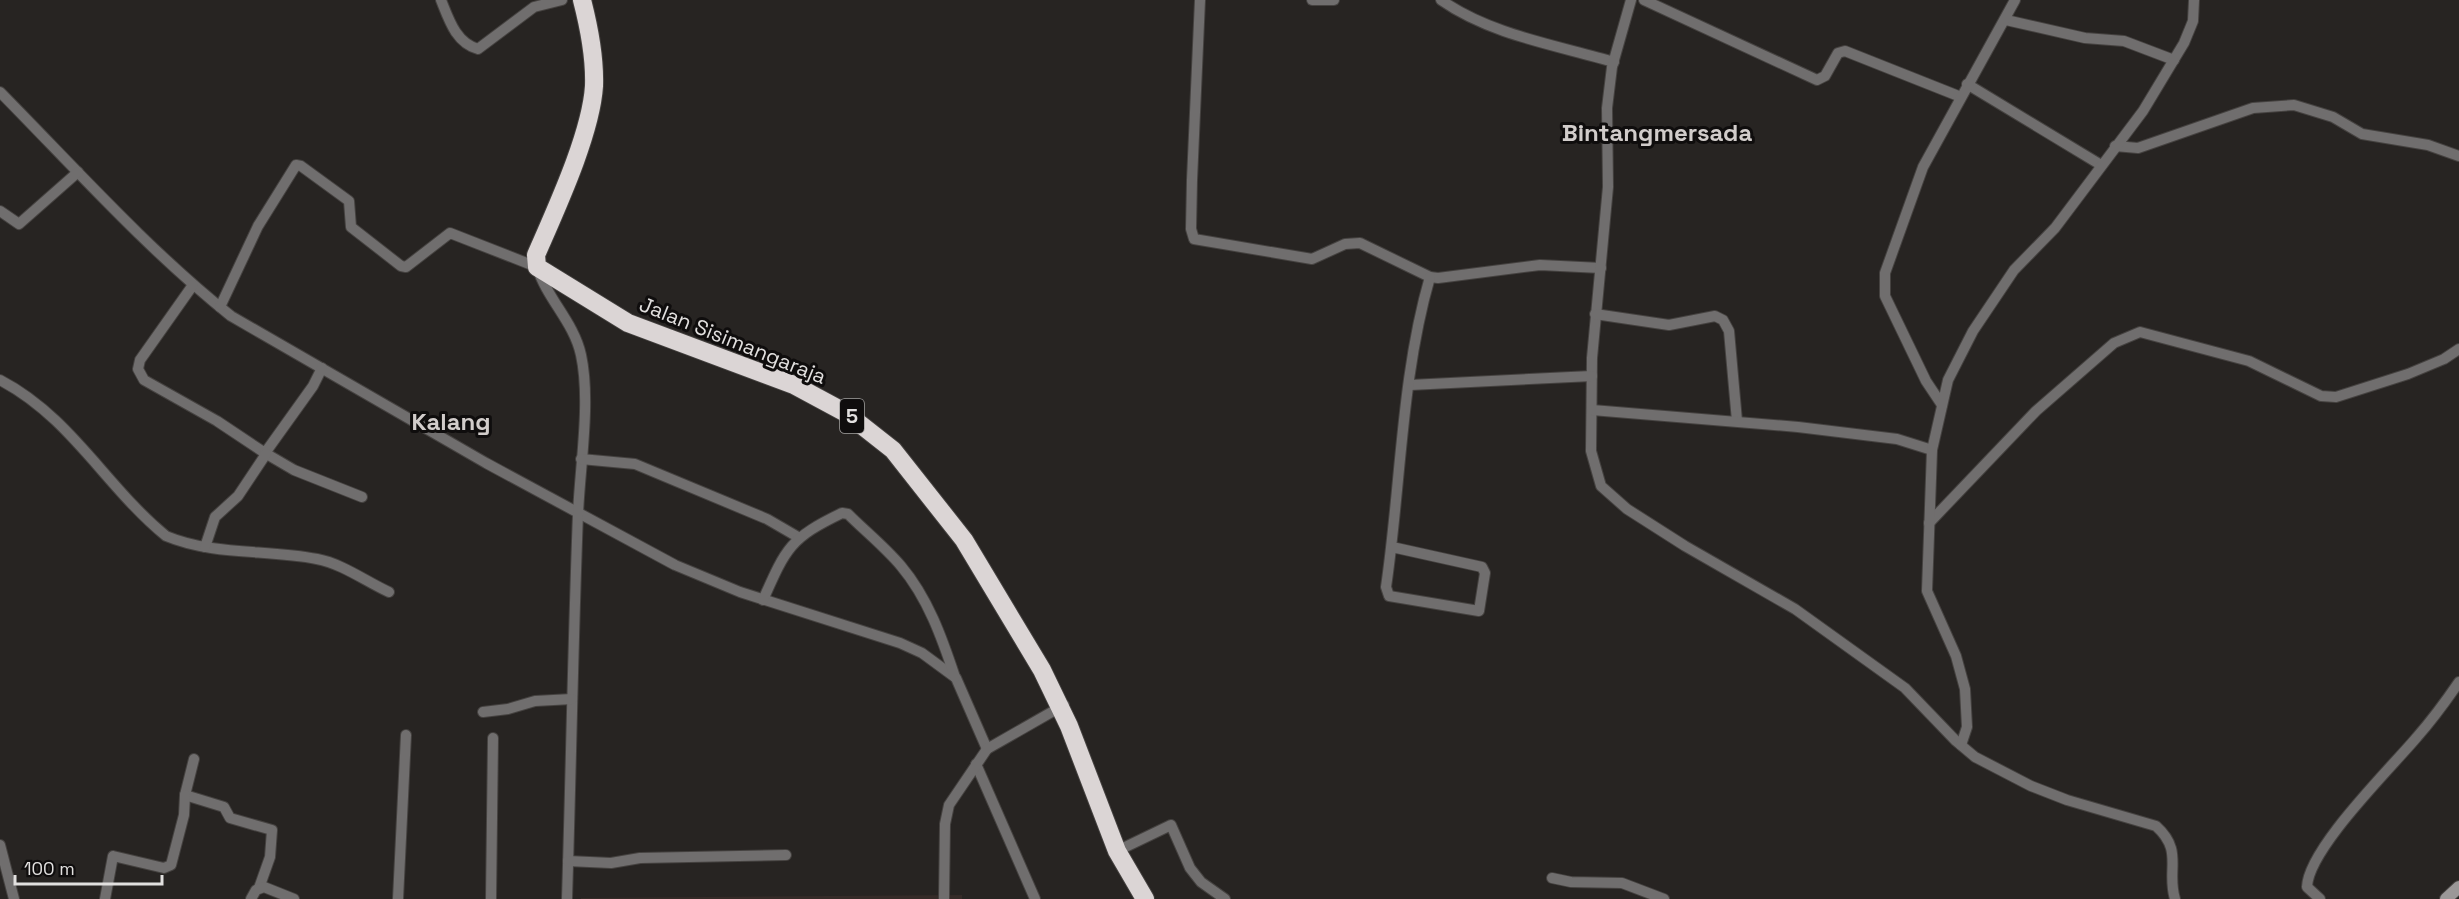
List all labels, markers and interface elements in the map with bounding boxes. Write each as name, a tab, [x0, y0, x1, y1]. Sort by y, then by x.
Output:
district label: Bintangmersada	[1562, 117, 1752, 148]
street label: Jalan Sisimangaraja	[636, 290, 830, 390]
road number: 5	[840, 399, 864, 433]
district label: Kalang	[411, 406, 491, 437]
scale bar	[15, 848, 162, 886]
text: 100 m	[24, 857, 75, 880]

